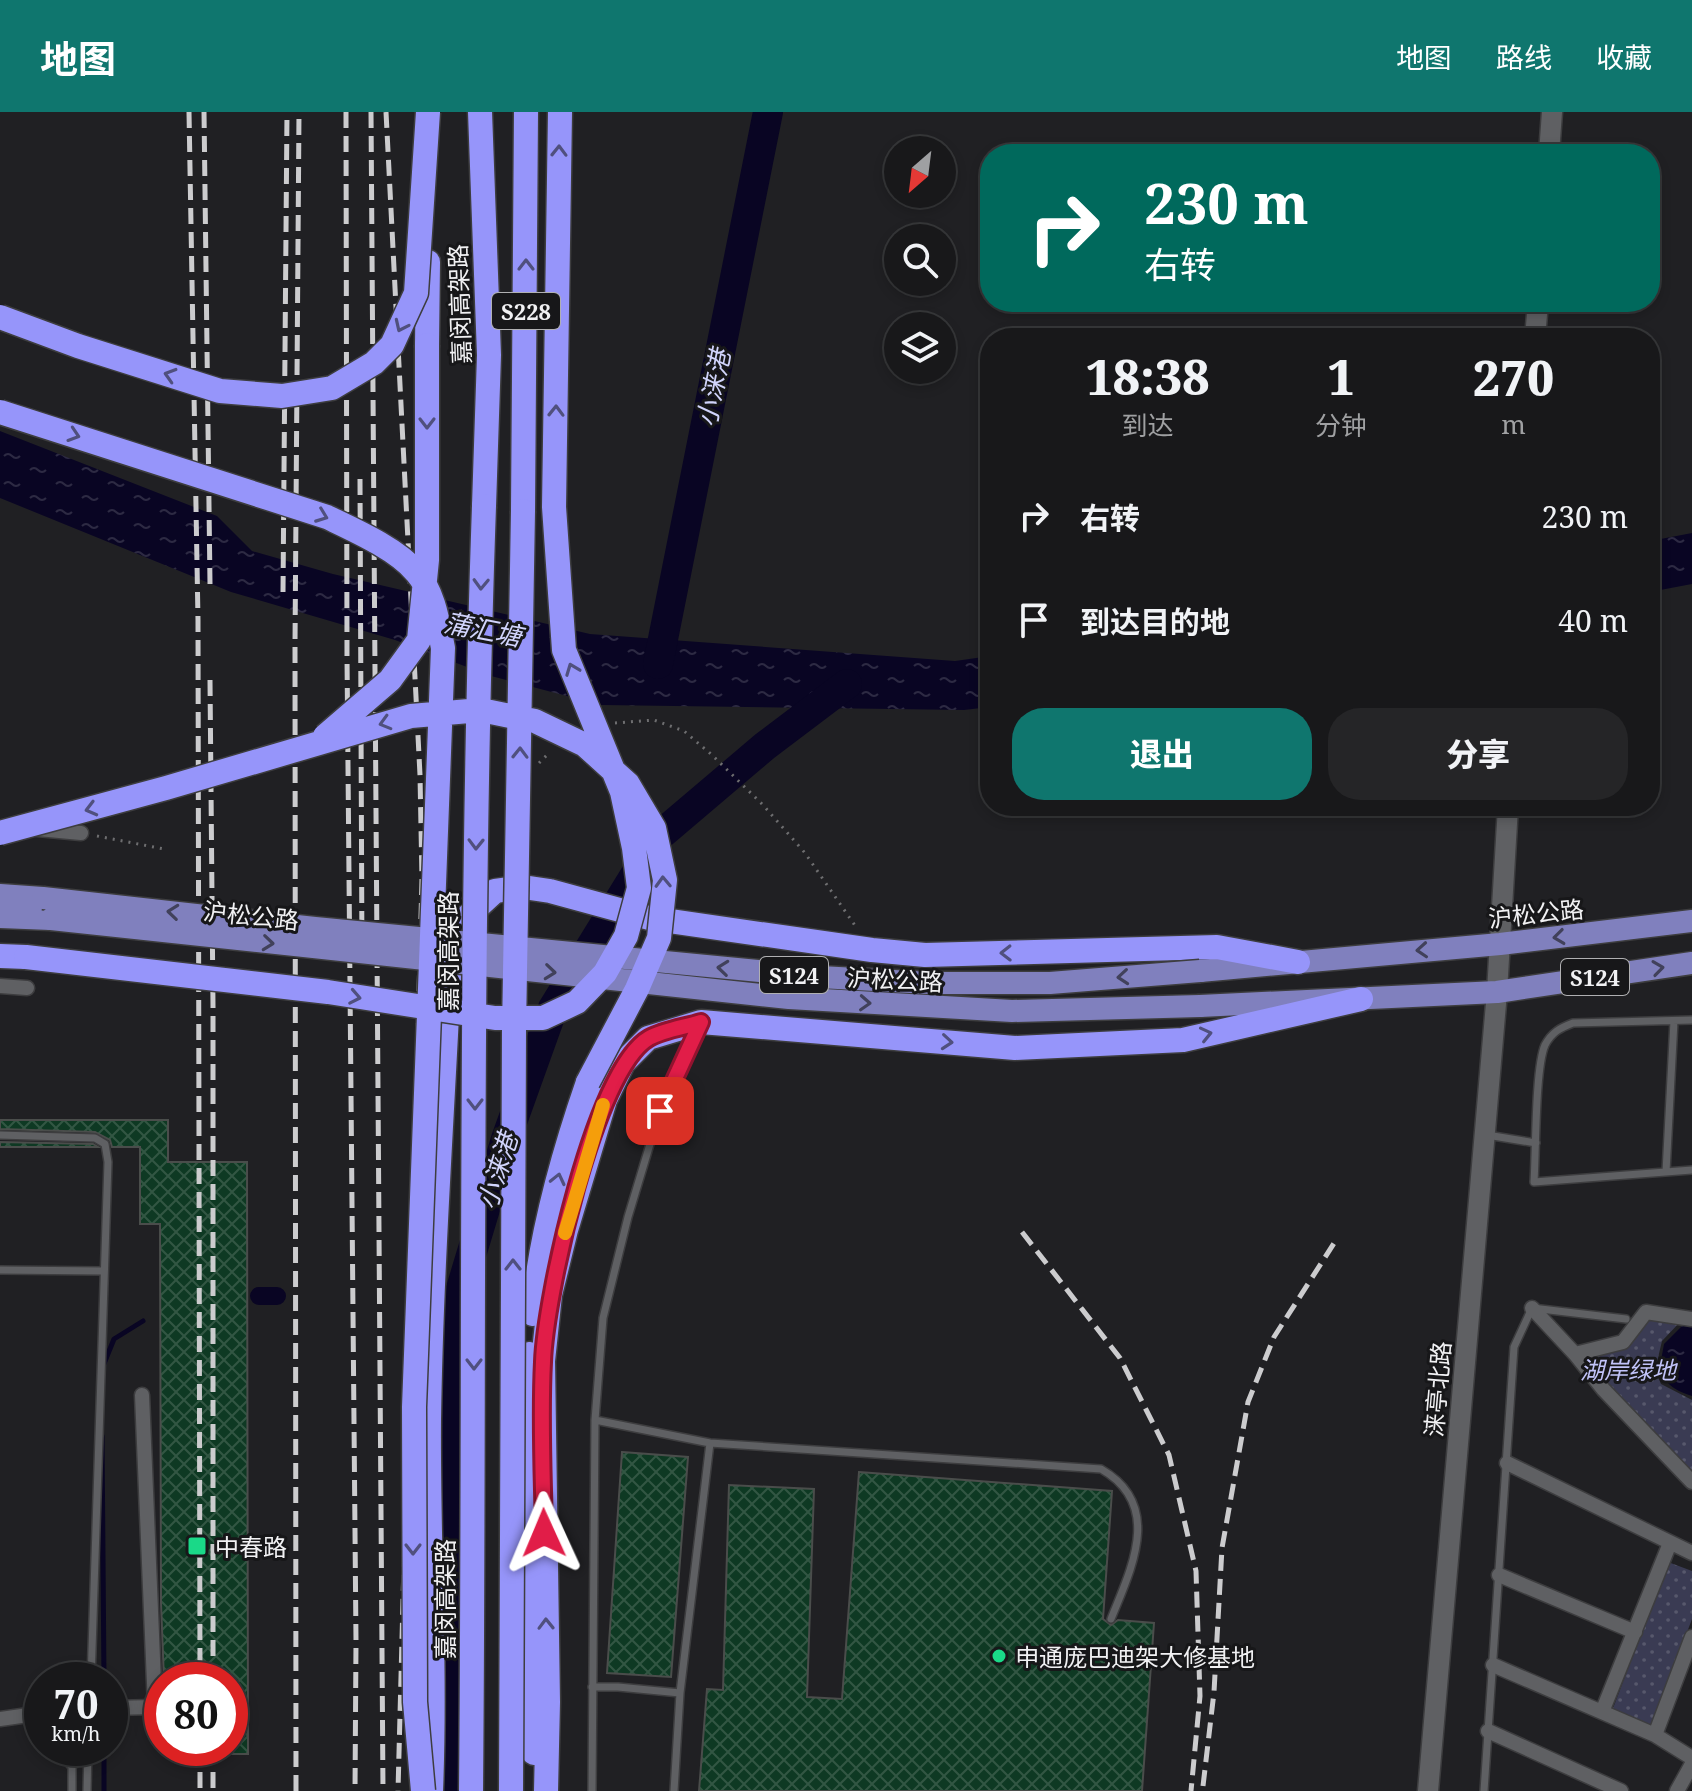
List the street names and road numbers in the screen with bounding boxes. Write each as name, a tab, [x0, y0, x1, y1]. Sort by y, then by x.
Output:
street label: 嘉闵高架路	[440, 243, 478, 365]
road number: S228	[492, 293, 560, 329]
street label: 嘉闵高架路	[431, 891, 464, 1011]
street label: 沪松公路	[1487, 892, 1585, 934]
street label: 沪松公路	[202, 894, 300, 936]
road number: S124	[760, 957, 828, 993]
road number: S124	[1561, 959, 1629, 995]
street label: 沪松公路	[846, 960, 944, 998]
street label: 涞亭北路	[1416, 1340, 1458, 1438]
street label: 嘉闵高架路	[428, 1539, 461, 1659]

